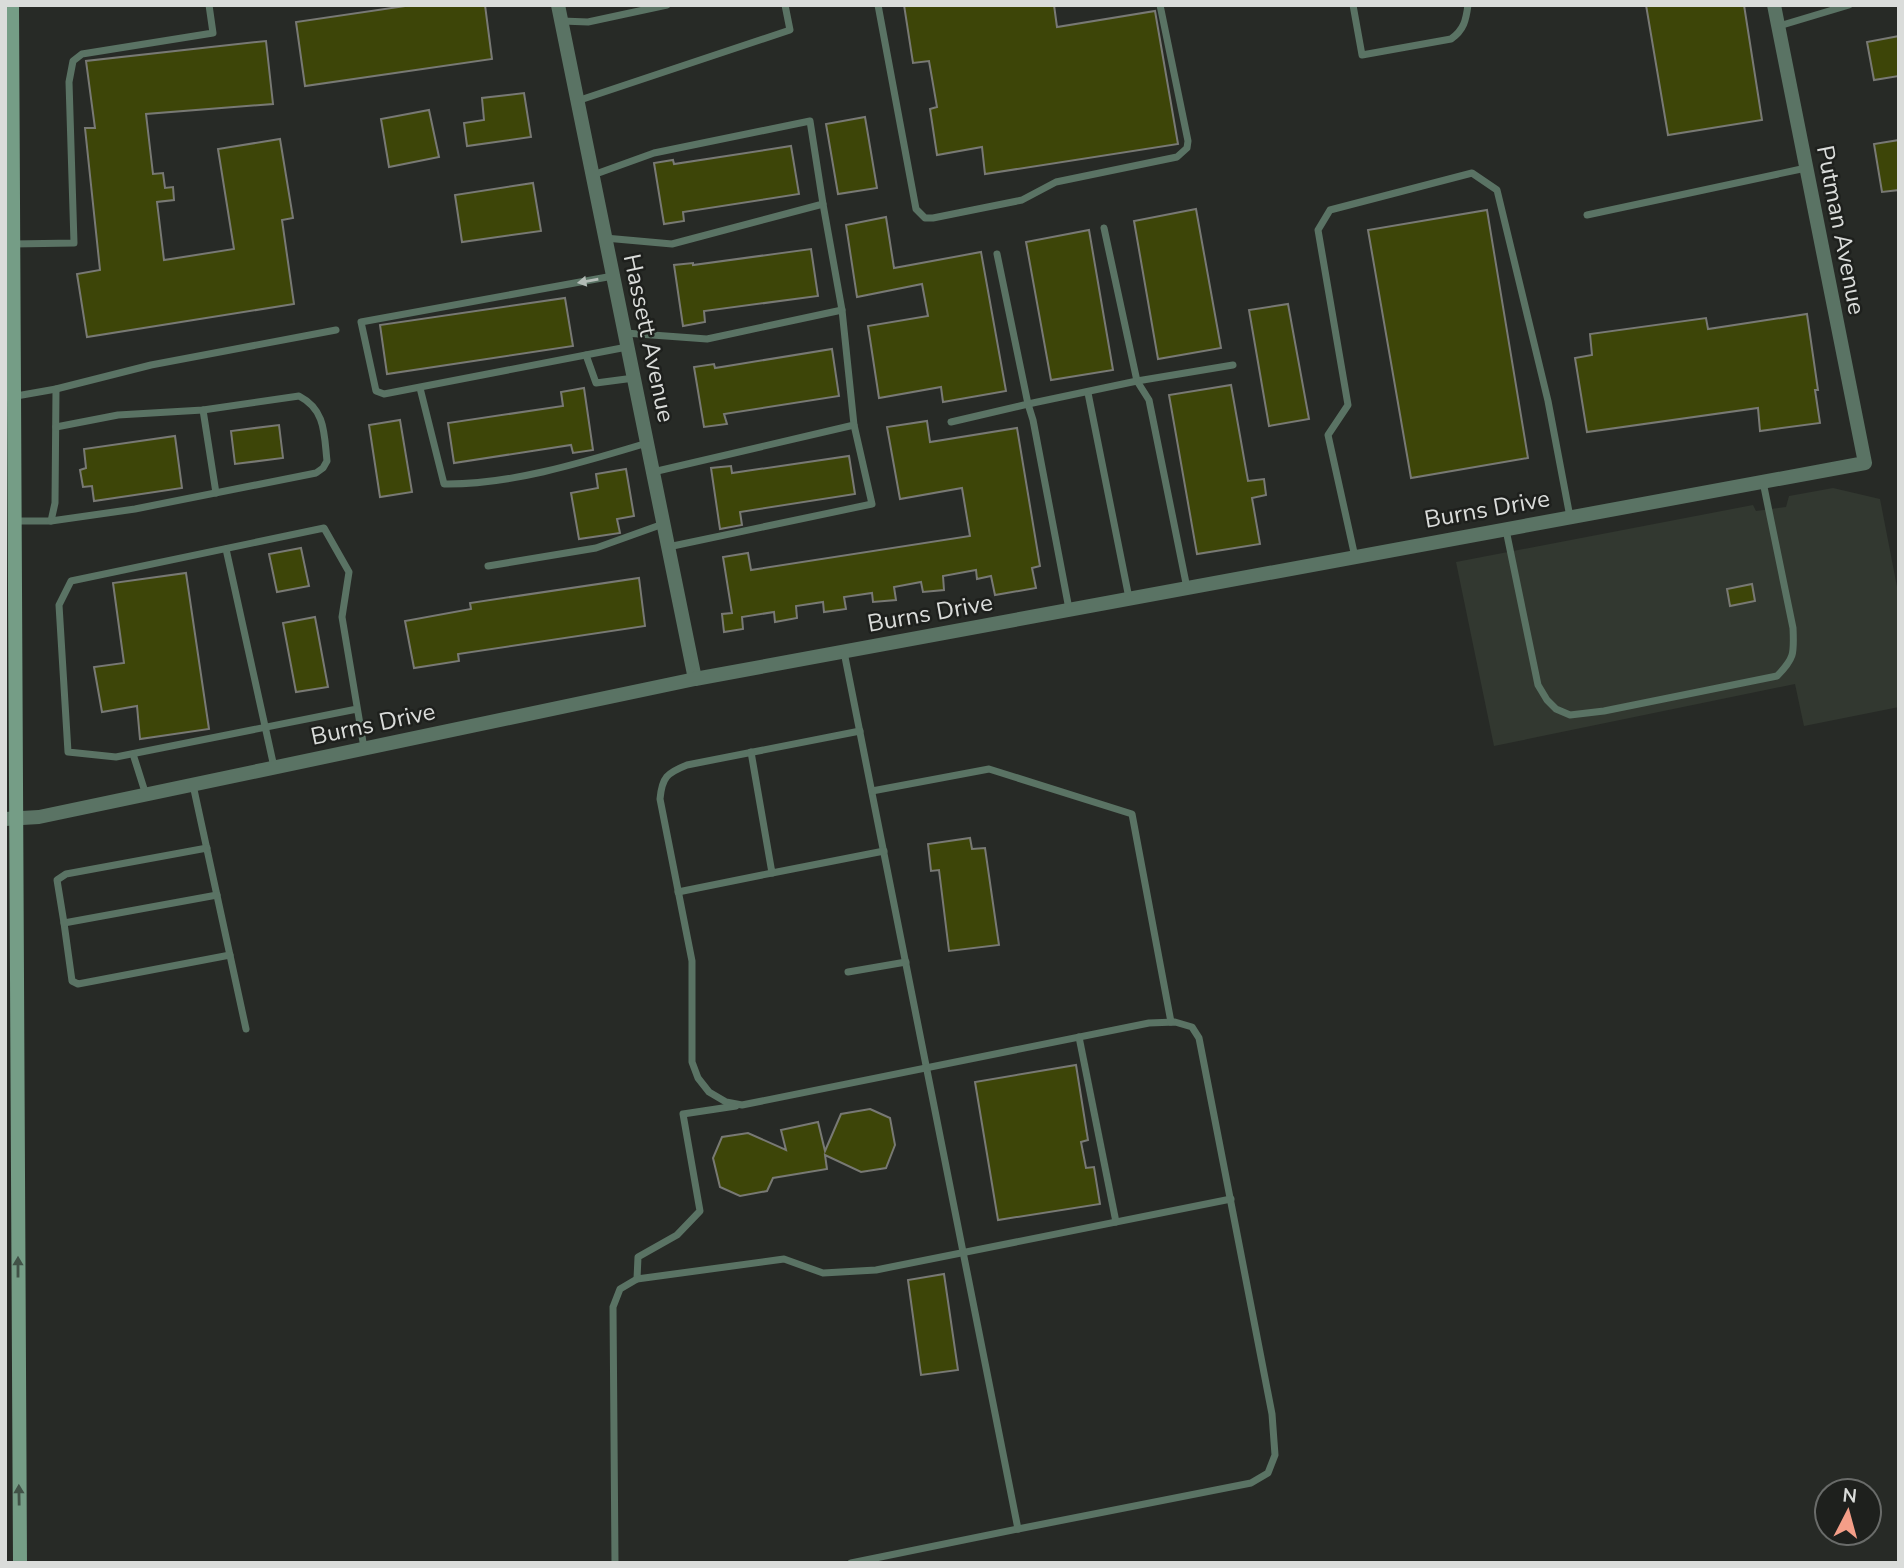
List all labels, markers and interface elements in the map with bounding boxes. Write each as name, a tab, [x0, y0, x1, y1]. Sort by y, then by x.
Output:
street label: Putman Avenue	[1809, 143, 1873, 317]
street label: Hassett Avenue	[616, 251, 682, 425]
one-way arrow	[577, 276, 599, 287]
street label: Burns Drive	[1422, 482, 1552, 536]
street label: Burns Drive	[865, 586, 995, 640]
street label: Burns Drive	[308, 695, 438, 753]
one-way arrow	[12, 1256, 24, 1278]
north arrow	[1813, 1477, 1883, 1547]
text: N	[1841, 1482, 1858, 1510]
one-way arrow	[13, 1483, 25, 1505]

